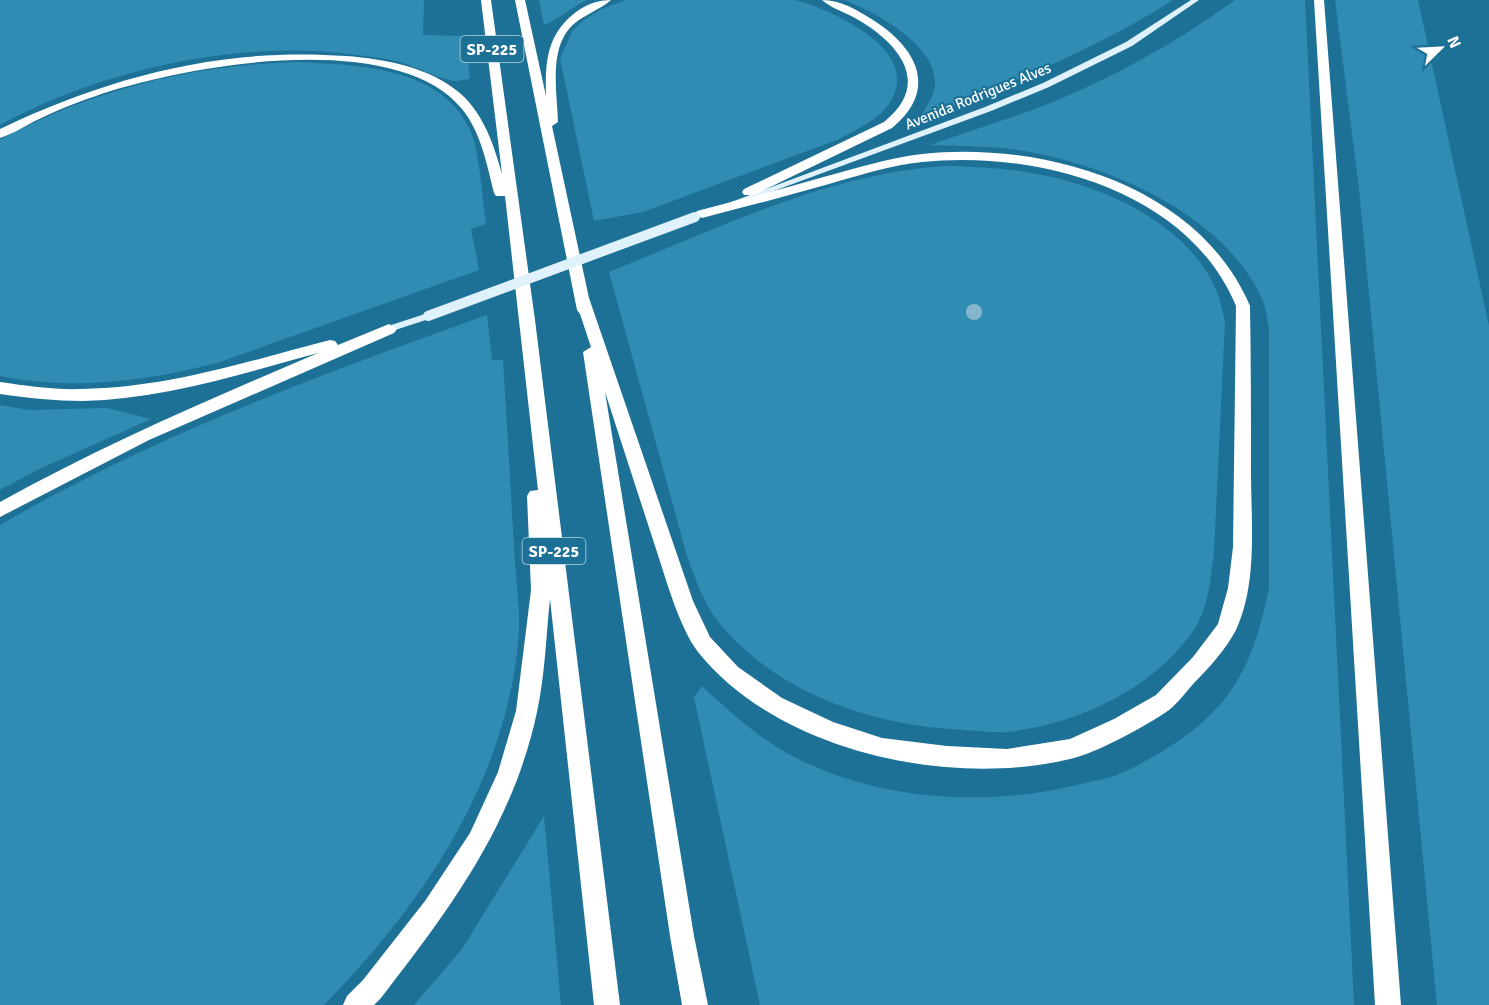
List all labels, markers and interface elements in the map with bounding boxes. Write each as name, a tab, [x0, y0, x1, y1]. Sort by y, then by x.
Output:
north arrow	[1411, 18, 1471, 78]
text: N	[1442, 33, 1465, 51]
road number: SP-225	[460, 36, 524, 62]
street label: Avenida Rodrigues Alves	[902, 58, 1054, 134]
road number: SP-225	[522, 538, 586, 564]

